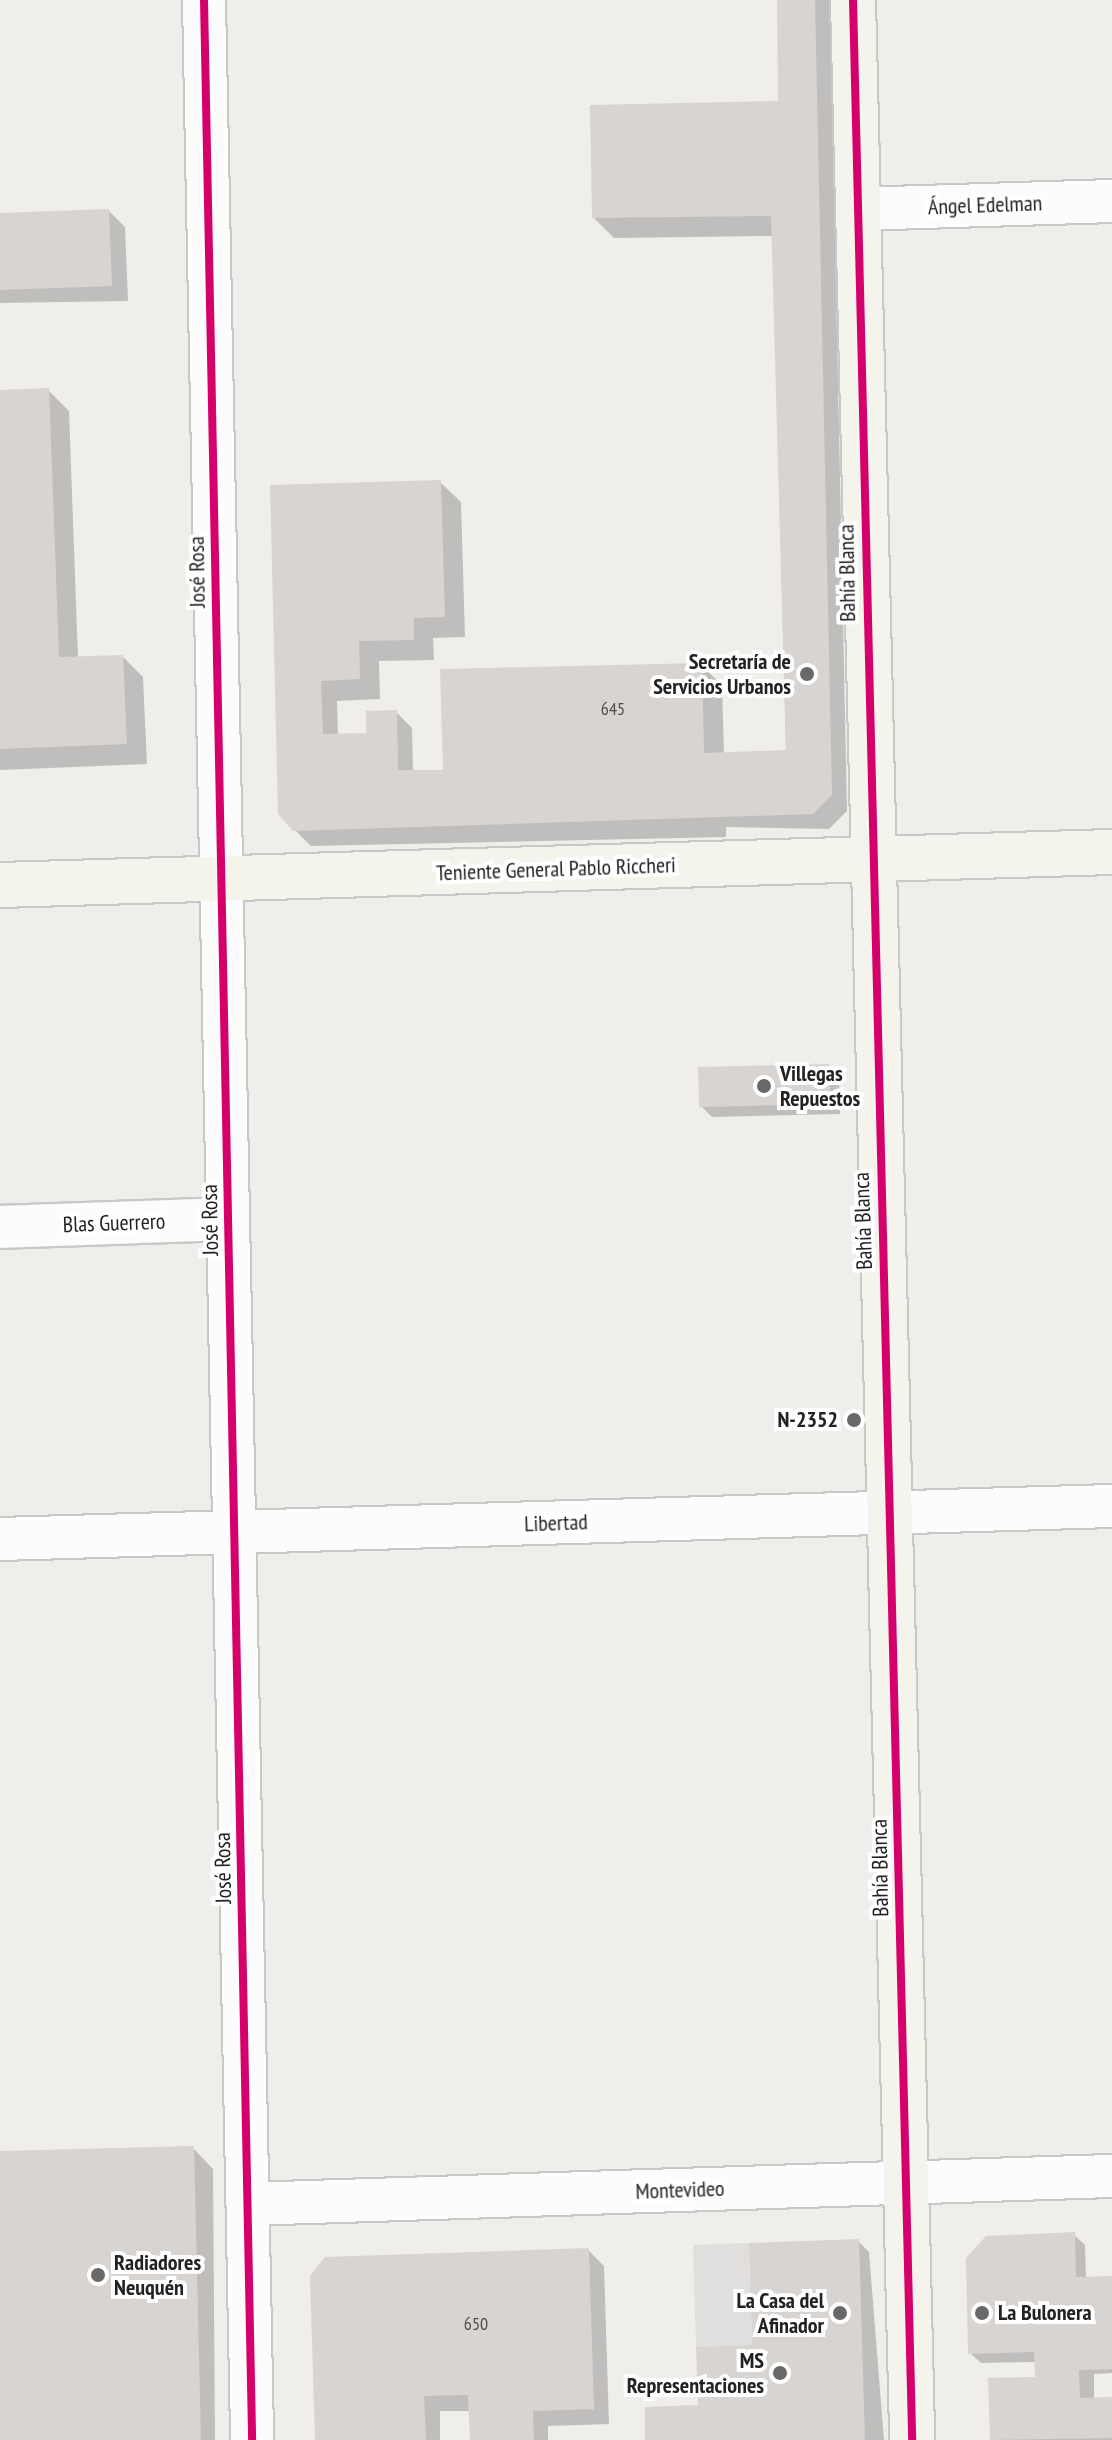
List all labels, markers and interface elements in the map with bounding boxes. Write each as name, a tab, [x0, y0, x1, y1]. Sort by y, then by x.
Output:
street label: Ángel Edelman	[927, 190, 1043, 220]
street label: Bahía Blanca	[833, 524, 861, 622]
street label: José Rosa	[183, 536, 211, 608]
place label: Secretaría de Servicios Urbanos	[653, 648, 791, 700]
marker: Secretaría de Servicios Urbanos	[798, 665, 816, 683]
house number: 645	[601, 698, 625, 720]
street label: Teniente General Pablo Riccheri	[436, 852, 676, 886]
place label: Villegas Repuestos	[780, 1060, 860, 1112]
marker: Villegas Repuestos	[755, 1077, 773, 1095]
street label: Bahía Blanca	[848, 1172, 878, 1270]
street label: José Rosa	[196, 1184, 224, 1256]
street label: Blas Guerrero	[62, 1208, 166, 1238]
place label: N-2352	[778, 1407, 838, 1433]
marker: N-2352	[845, 1411, 863, 1429]
street label: Libertad	[524, 1509, 588, 1537]
street label: Bahía Blanca	[866, 1819, 894, 1917]
street label: José Rosa	[209, 1832, 237, 1904]
street label: Montevideo	[635, 2175, 725, 2205]
place label: Radiadores Neuquén	[114, 2249, 201, 2300]
marker: Radiadores Neuquén	[89, 2266, 107, 2284]
place label: La Casa del Afinador	[736, 2287, 824, 2338]
place label: La Bulonera	[998, 2300, 1091, 2326]
marker: La Casa del Afinador	[831, 2304, 849, 2322]
marker: La Bulonera	[973, 2304, 991, 2322]
house number: 650	[464, 2313, 488, 2335]
place label: MS Representaciones	[627, 2347, 764, 2398]
marker: MS Representaciones	[771, 2364, 789, 2382]

